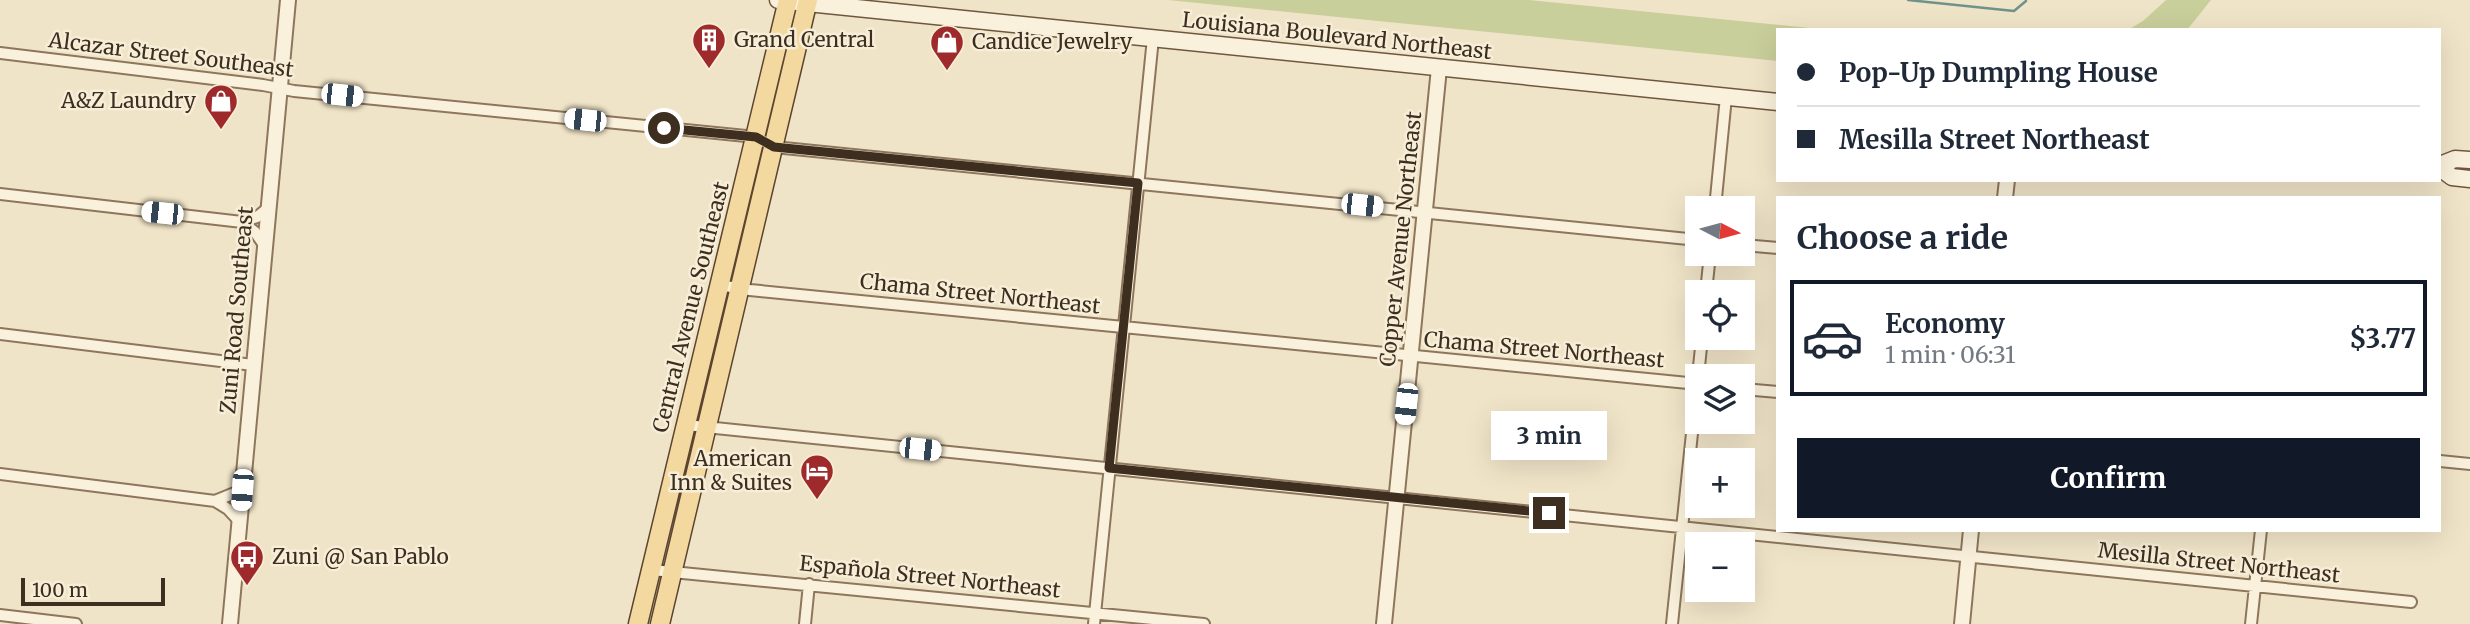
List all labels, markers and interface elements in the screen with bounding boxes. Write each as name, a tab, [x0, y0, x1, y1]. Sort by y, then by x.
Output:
street label: Louisiana Boulevard Northeast	[1181, 6, 1493, 65]
building icon: Grand Central	[690, 21, 728, 70]
shop icon: Candice Jewelry	[928, 23, 966, 72]
street label: Alcazar Street Southeast	[46, 26, 295, 83]
place label: Grand Central	[734, 26, 875, 53]
place label: Candice Jewelry	[972, 28, 1133, 55]
text: Pop-Up Dumpling House	[1839, 56, 2158, 89]
shop icon: A&Z Laundry	[202, 82, 240, 131]
car	[321, 82, 364, 108]
place label: A&Z Laundry	[60, 87, 197, 114]
car	[564, 107, 607, 133]
street label: Copper Avenue Northeast	[1374, 110, 1427, 368]
route start	[648, 112, 680, 144]
text: Mesilla Street Northeast	[1839, 123, 2150, 156]
street label: Central Avenue Southeast	[646, 179, 735, 435]
car	[1341, 192, 1384, 218]
north arrow	[1685, 196, 1755, 266]
map controls	[1685, 196, 1755, 602]
car	[141, 200, 184, 226]
street label: Zuni Road Southeast	[214, 205, 259, 415]
text: Choose a ride	[1797, 218, 2008, 258]
street label: Chama Street Northeast	[859, 267, 1101, 320]
button: locate	[1685, 280, 1755, 350]
icon: car	[1801, 307, 1864, 370]
text: Economy	[1885, 307, 2005, 340]
text: $3.77	[2349, 322, 2416, 355]
street label: Chama Street Northeast	[1423, 326, 1665, 373]
text: 1 min · 06:31	[1885, 340, 2015, 369]
button: layers	[1685, 364, 1755, 434]
car	[1394, 382, 1419, 426]
callout: 3 min	[1491, 412, 1607, 461]
text: 3 min	[1516, 421, 1582, 450]
car	[899, 436, 942, 462]
button: Confirm	[1797, 438, 2420, 518]
place label: American Inn & Suites	[670, 445, 792, 496]
button: +	[1685, 448, 1755, 518]
hotel icon: American Inn & Suites	[798, 452, 836, 501]
car	[231, 468, 254, 512]
route end	[1533, 497, 1565, 529]
button: −	[1685, 532, 1755, 602]
street label: Mesilla Street Northeast	[2097, 536, 2341, 589]
bus stop icon: Zuni @ San Pablo	[228, 538, 266, 587]
place label: Zuni @ San Pablo	[272, 543, 449, 570]
street label: Española Street Northeast	[798, 549, 1062, 604]
scale bar	[21, 575, 164, 607]
text: 100 m	[32, 578, 88, 602]

